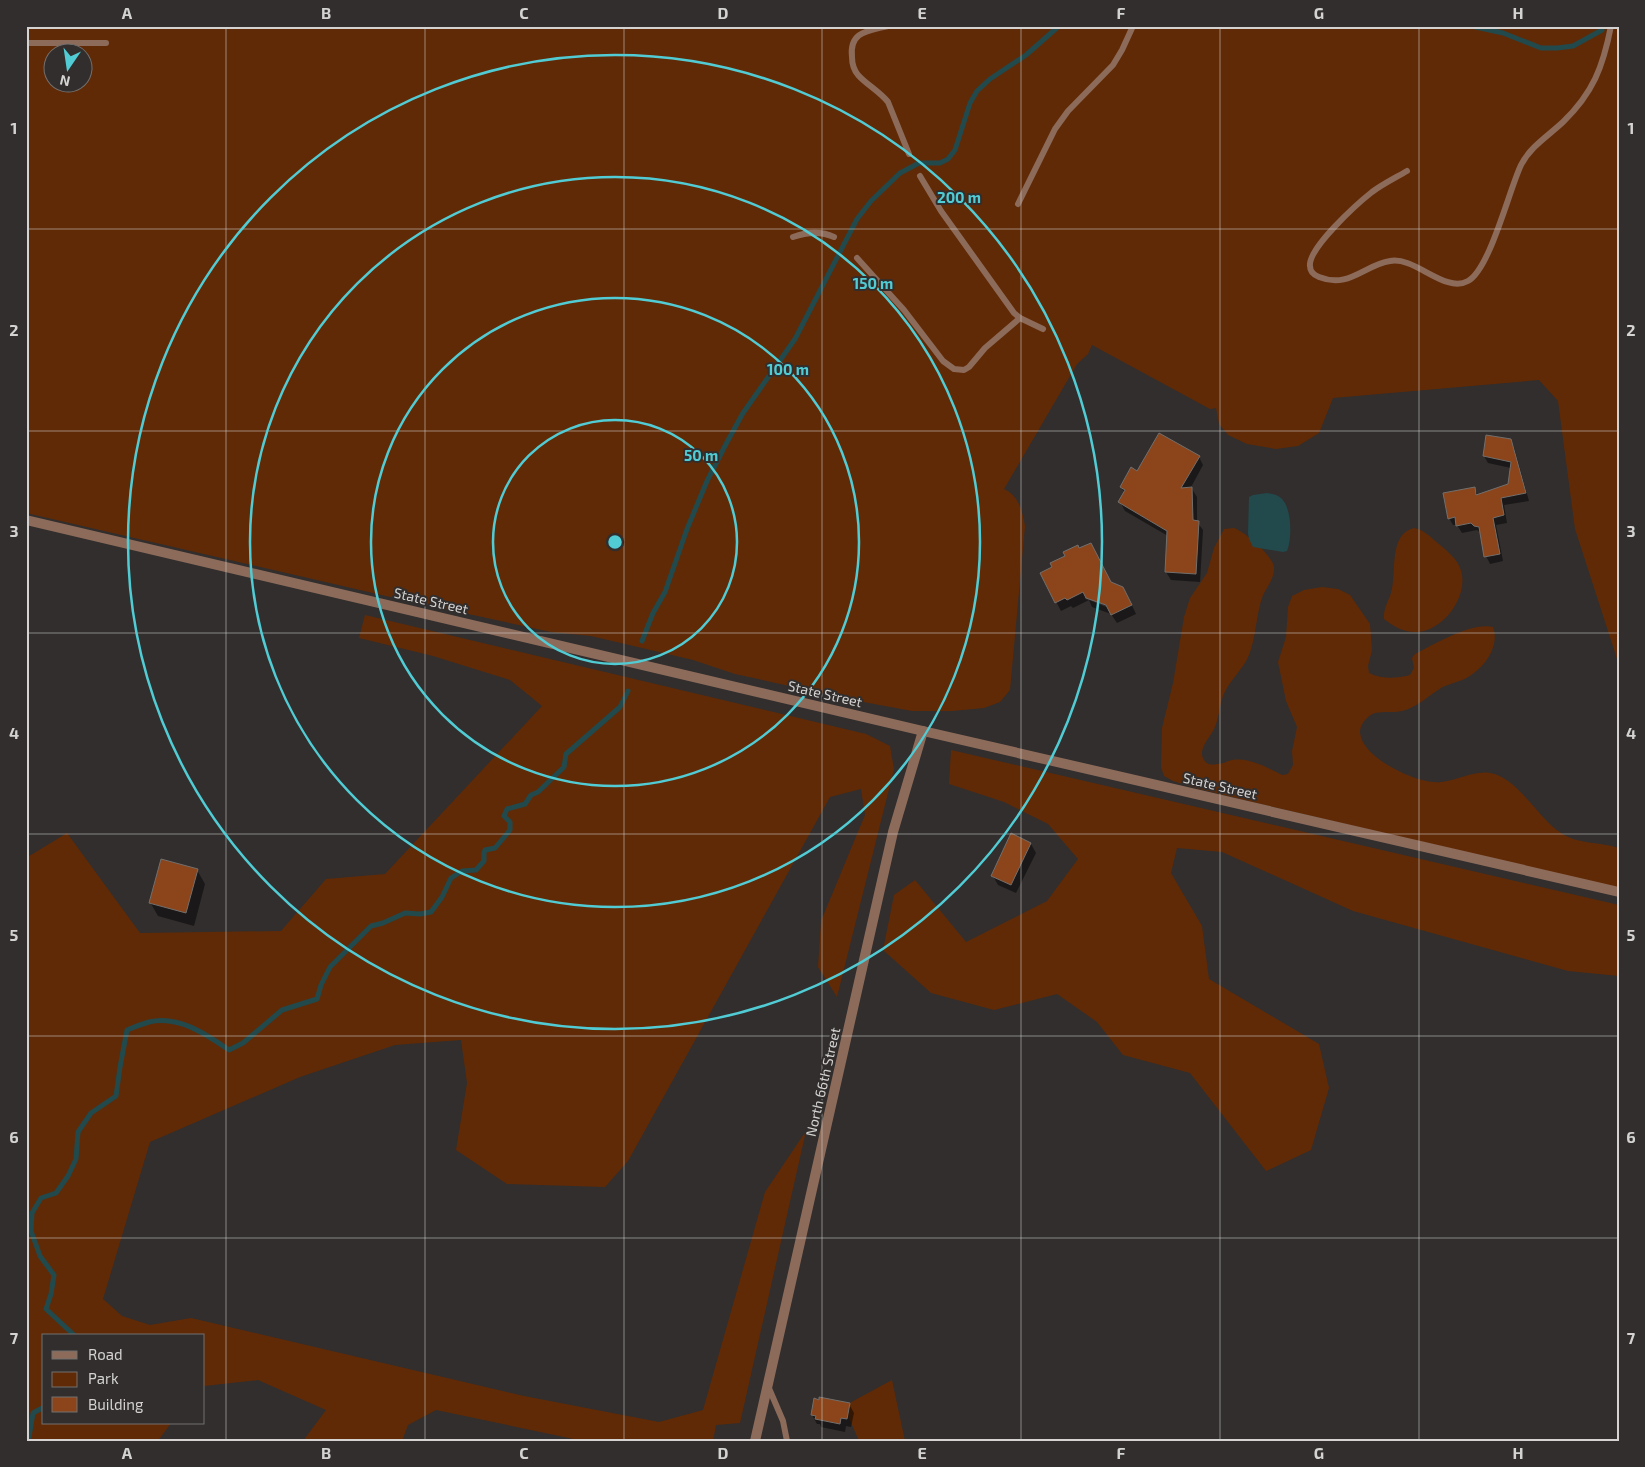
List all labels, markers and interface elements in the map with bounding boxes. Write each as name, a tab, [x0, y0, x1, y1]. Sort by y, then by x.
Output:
text: A	[122, 3, 133, 22]
text: B	[321, 3, 331, 22]
text: C	[519, 3, 529, 22]
text: D	[718, 3, 729, 22]
text: E	[917, 3, 927, 22]
text: F	[1117, 3, 1126, 22]
text: G	[1314, 3, 1324, 22]
text: H	[1512, 3, 1524, 22]
north arrow	[42, 42, 92, 92]
text: N	[58, 72, 72, 91]
text: 1	[11, 118, 17, 137]
text: 1	[1628, 118, 1634, 137]
text: 200 m	[937, 188, 981, 206]
text: 150 m	[853, 274, 893, 292]
text: 2	[9, 320, 19, 339]
text: 2	[1626, 320, 1636, 339]
text: 100 m	[767, 360, 809, 378]
text: 50 m	[684, 446, 718, 464]
text: 3	[9, 521, 19, 540]
text: 3	[1626, 521, 1636, 540]
centre of rings	[606, 533, 624, 551]
street label: State Street	[392, 584, 470, 617]
street label: State Street	[786, 677, 864, 710]
text: 4	[9, 723, 19, 742]
text: 4	[1626, 723, 1636, 742]
street label: State Street	[1181, 769, 1259, 802]
text: 5	[10, 925, 19, 944]
text: 5	[1627, 925, 1636, 944]
street label: North 66th Street	[802, 1026, 843, 1138]
text: 6	[9, 1127, 19, 1146]
text: 6	[1626, 1127, 1636, 1146]
text: 7	[10, 1328, 19, 1347]
text: 7	[1627, 1328, 1636, 1347]
legend	[42, 1334, 205, 1424]
text: Road	[88, 1345, 123, 1363]
text: Park	[88, 1369, 119, 1387]
text: Building	[88, 1395, 144, 1413]
text: A	[122, 1443, 133, 1462]
text: B	[321, 1443, 331, 1462]
text: C	[519, 1443, 529, 1462]
text: D	[718, 1443, 729, 1462]
text: E	[917, 1443, 927, 1462]
text: F	[1117, 1443, 1126, 1462]
text: G	[1314, 1443, 1324, 1462]
text: H	[1512, 1443, 1524, 1462]

